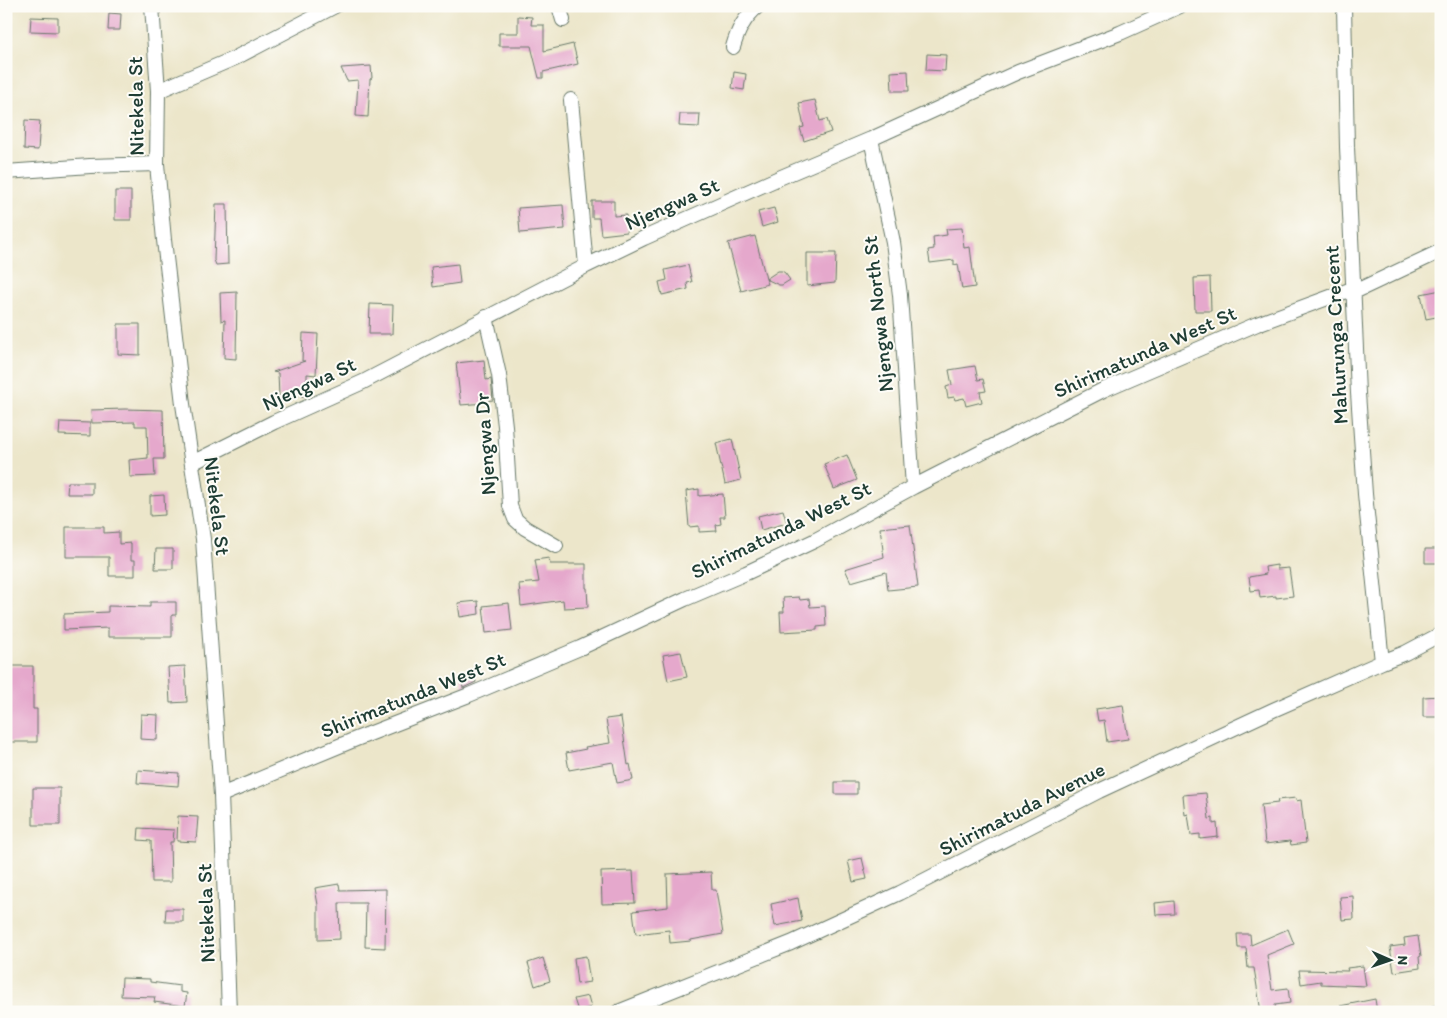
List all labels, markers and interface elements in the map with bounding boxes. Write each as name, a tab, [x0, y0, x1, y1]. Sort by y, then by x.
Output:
street label: Nitekela St	[122, 56, 149, 156]
street label: Njengwa St	[621, 172, 723, 235]
street label: Njengwa North St	[857, 235, 898, 393]
street label: Mahurunga Crecent	[1318, 245, 1353, 425]
street label: Shirimatunda West St	[1050, 300, 1240, 403]
street label: Njengwa St	[258, 351, 360, 416]
street label: Njengwa Dr	[468, 392, 501, 496]
street label: Nitekela St	[199, 455, 236, 557]
street label: Shirimatunda West St	[687, 475, 875, 584]
street label: Shirimatunda West St	[317, 646, 509, 743]
street label: Shirimatuda Avenue	[935, 756, 1109, 861]
street label: Nitekela St	[191, 863, 220, 963]
north arrow	[1364, 936, 1414, 986]
text: N	[1394, 955, 1411, 965]

